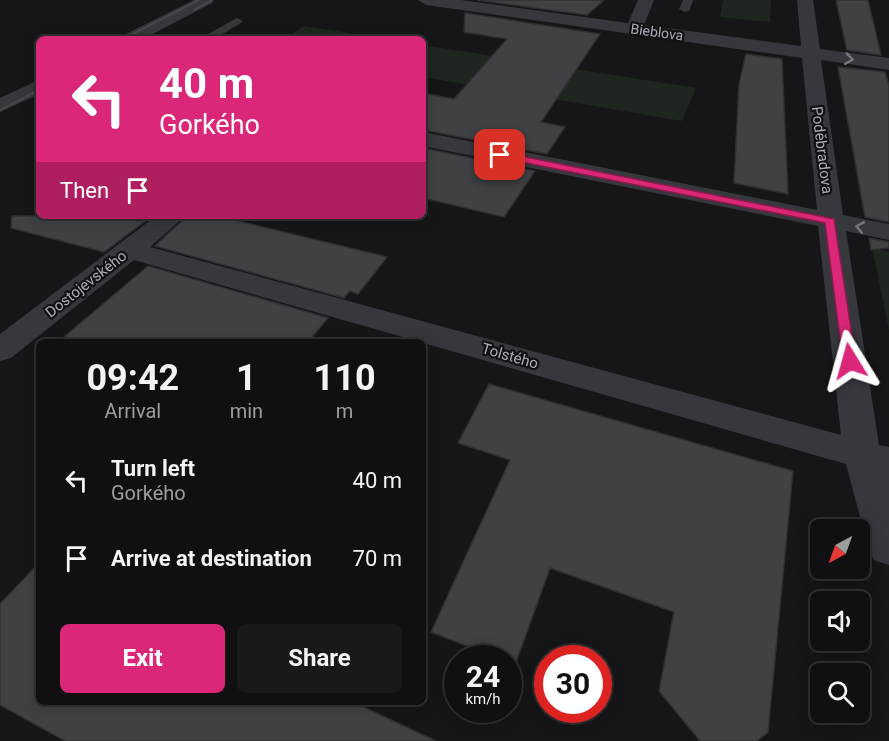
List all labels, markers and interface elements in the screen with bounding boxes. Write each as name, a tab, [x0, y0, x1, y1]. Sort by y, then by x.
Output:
street label: Bieblova	[630, 20, 684, 44]
one-way arrow	[845, 52, 854, 64]
text: 40 m	[159, 59, 254, 108]
icon: left	[60, 60, 138, 138]
street label: Poděbradova	[808, 105, 836, 195]
text: Gorkého	[159, 109, 260, 141]
pin	[474, 129, 525, 180]
icon: arrive	[483, 138, 516, 171]
icon: arrive	[121, 174, 154, 207]
text: Then	[60, 178, 109, 203]
one-way arrow	[855, 221, 865, 234]
street label: Dostojevského	[42, 247, 130, 321]
position arrow	[818, 329, 882, 393]
street label: Tolstého	[480, 339, 540, 373]
text: 09:42	[86, 357, 179, 399]
text: 1	[236, 357, 257, 399]
text: 110	[314, 357, 376, 399]
text: Arrival	[104, 399, 161, 423]
text: min	[230, 399, 263, 423]
text: m	[336, 399, 353, 423]
text: Turn left	[111, 456, 195, 481]
icon: left	[60, 464, 93, 497]
text: 40 m	[353, 468, 402, 493]
text: Gorkého	[111, 481, 186, 505]
north arrow	[810, 519, 870, 579]
map controls	[810, 519, 870, 723]
icon: arrive	[60, 542, 93, 575]
text: Arrive at destination	[111, 546, 312, 571]
text: 70 m	[353, 546, 402, 571]
button: sound	[810, 591, 870, 651]
button: Exit	[60, 624, 225, 693]
button: Share	[237, 624, 402, 693]
speed limit sign: 30	[534, 645, 612, 723]
text: 24	[466, 659, 500, 694]
button: search	[810, 663, 870, 723]
text: km/h	[465, 690, 501, 708]

